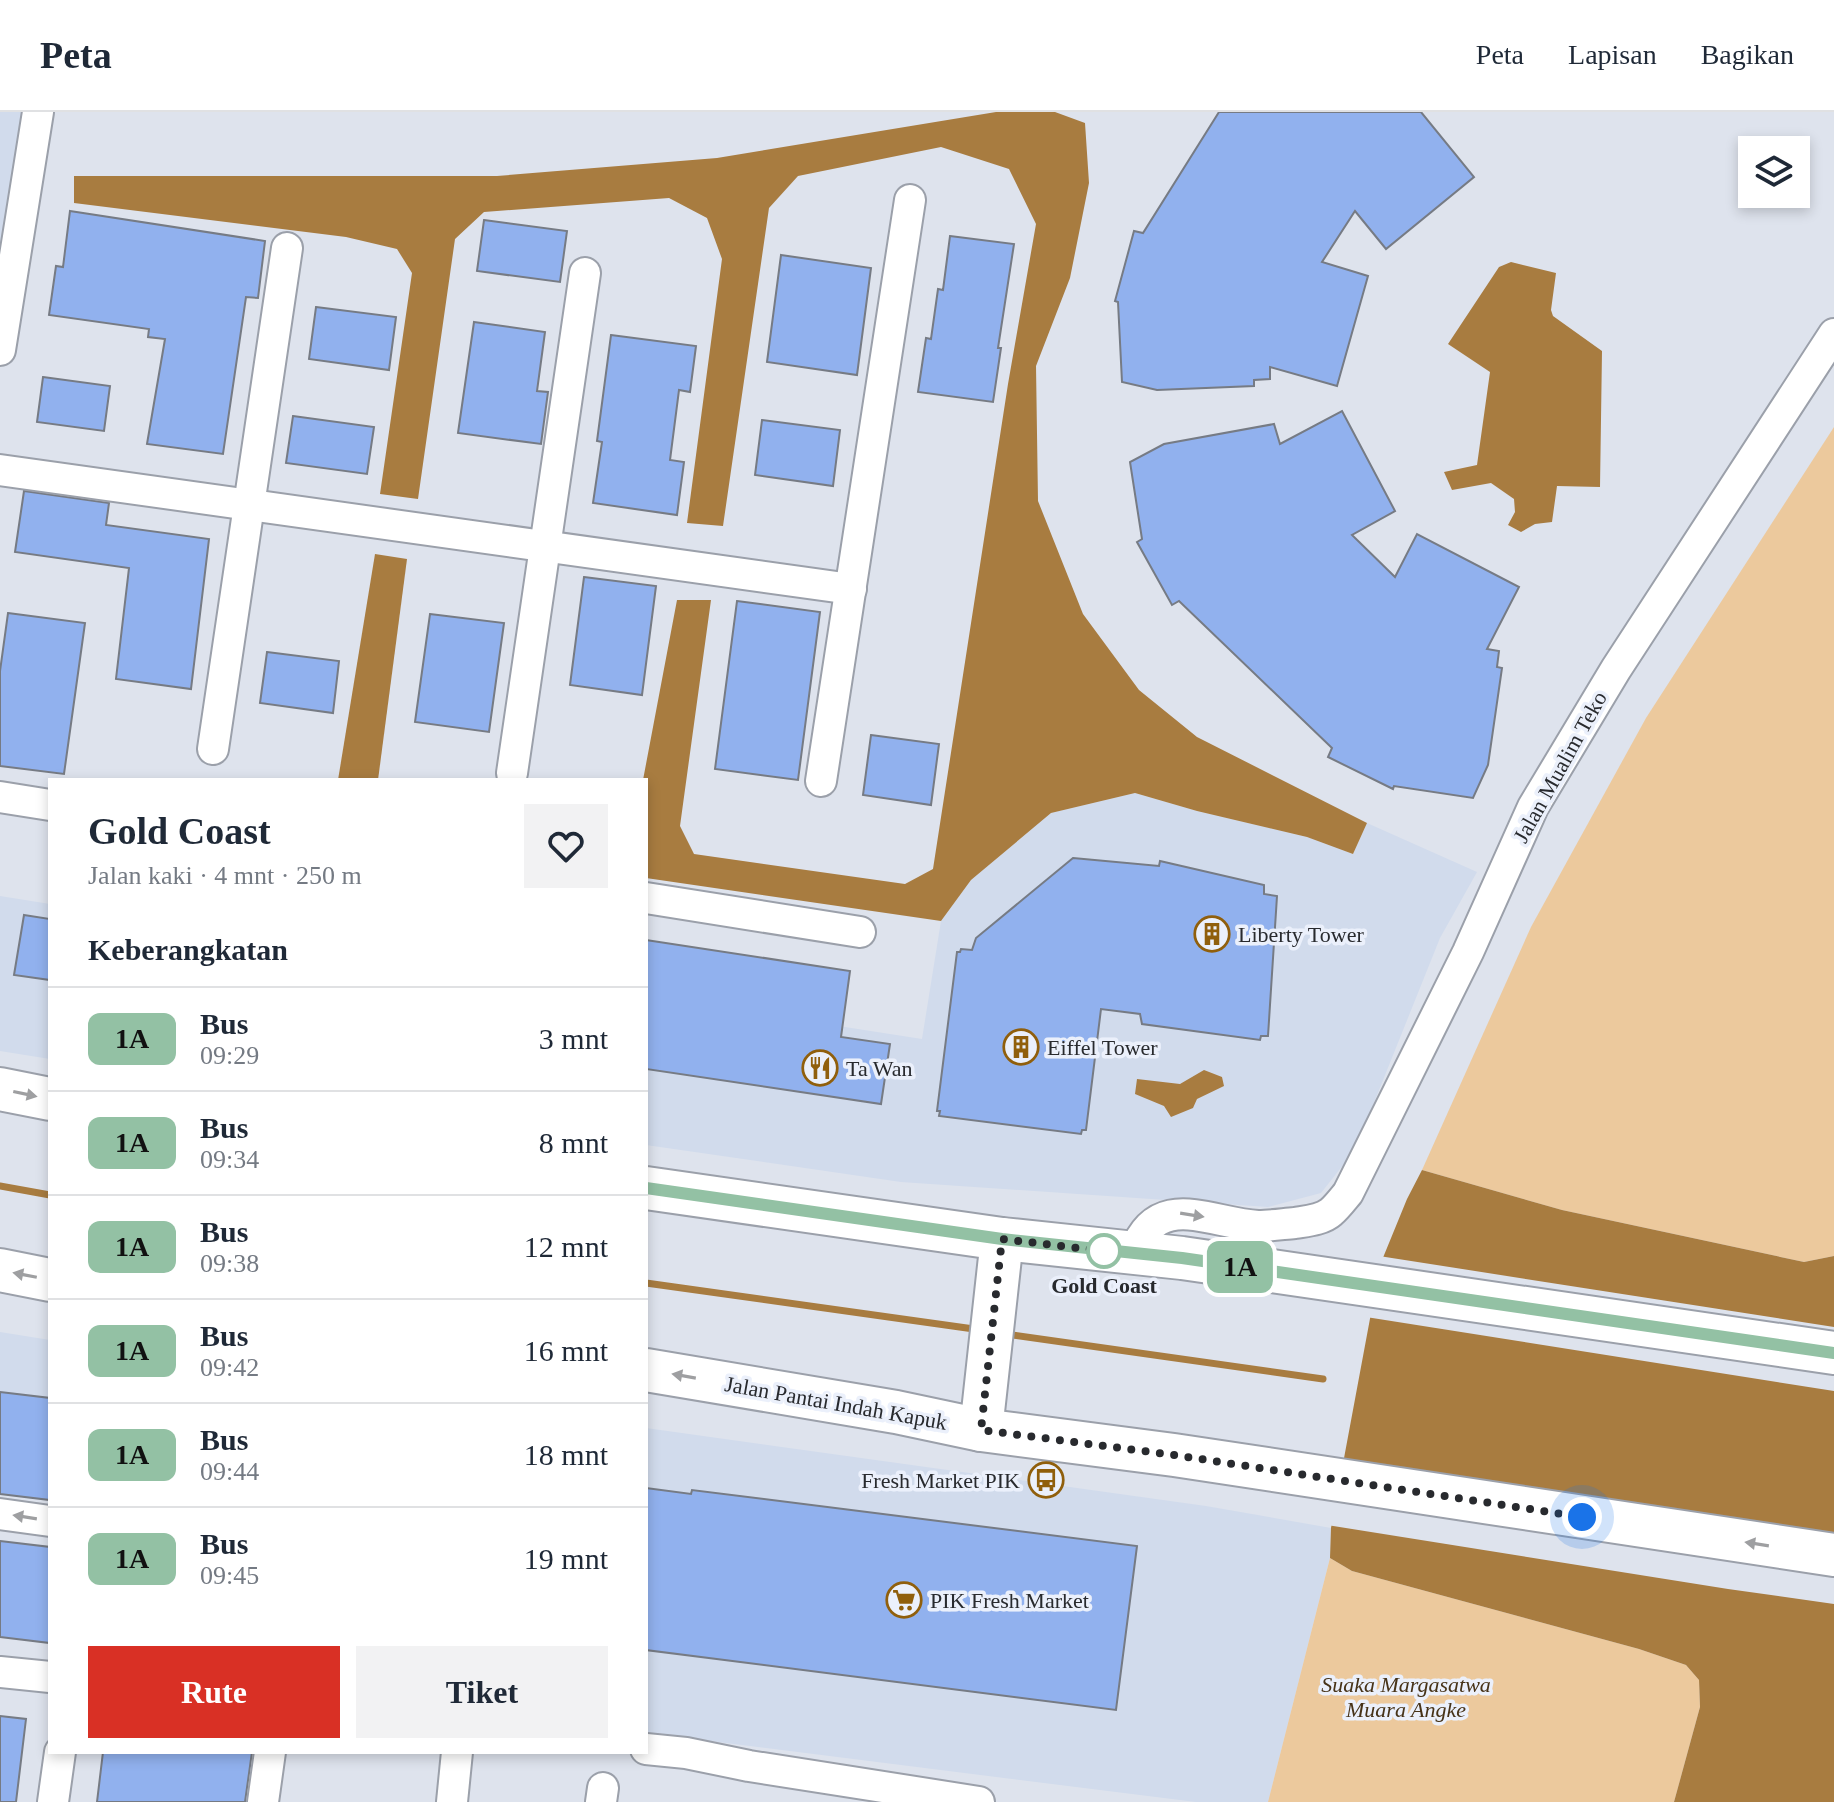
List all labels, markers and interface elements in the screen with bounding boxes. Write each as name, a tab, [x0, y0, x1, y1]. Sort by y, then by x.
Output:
text: Peta	[40, 34, 112, 76]
text: Peta	[1476, 39, 1524, 70]
text: Lapisan	[1568, 39, 1657, 70]
text: Bagikan	[1701, 39, 1794, 70]
map controls	[1738, 136, 1810, 208]
button: layers	[1738, 136, 1810, 208]
street label: Jalan Mualim Teko	[1508, 687, 1612, 847]
button: heart	[524, 804, 608, 888]
text: Gold Coast	[88, 810, 271, 852]
text: Jalan kaki · 4 mnt · 250 m	[88, 861, 362, 890]
building icon: Liberty Tower	[1193, 915, 1231, 953]
place label: Liberty Tower	[1238, 922, 1364, 947]
text: Keberangkatan	[88, 933, 288, 966]
text: Bus	[200, 1007, 248, 1040]
text: 3 mnt	[539, 1022, 608, 1055]
text: 1A	[115, 1023, 149, 1054]
building icon: Eiffel Tower	[1002, 1028, 1040, 1066]
place label: Eiffel Tower	[1047, 1035, 1158, 1060]
text: 09:29	[200, 1041, 259, 1070]
restaurant icon: Ta Wan	[801, 1049, 839, 1087]
place label: Ta Wan	[846, 1056, 913, 1081]
one-way arrow	[13, 1088, 38, 1101]
text: Bus	[200, 1111, 248, 1144]
text: 8 mnt	[539, 1126, 608, 1159]
text: 1A	[115, 1127, 149, 1158]
text: 09:34	[200, 1145, 259, 1174]
one-way arrow	[1180, 1209, 1205, 1222]
text: Bus	[200, 1215, 248, 1248]
text: 12 mnt	[524, 1230, 608, 1263]
text: 1A	[115, 1231, 149, 1262]
marker: Gold Coast	[1087, 1234, 1121, 1268]
line badge: 1A	[1204, 1241, 1276, 1293]
text: 09:38	[200, 1249, 259, 1278]
text: 1A	[1223, 1251, 1257, 1282]
one-way arrow	[12, 1268, 37, 1281]
place label: Gold Coast	[1051, 1273, 1158, 1298]
text: Bus	[200, 1319, 248, 1352]
text: 16 mnt	[524, 1334, 608, 1367]
text: 1A	[115, 1335, 149, 1366]
text: 09:42	[200, 1353, 259, 1382]
one-way arrow	[671, 1370, 696, 1382]
street label: Jalan Pantai Indah Kapuk	[723, 1371, 949, 1435]
text: Bus	[200, 1423, 248, 1456]
text: 18 mnt	[524, 1438, 608, 1471]
text: 1A	[115, 1439, 149, 1470]
text: 09:44	[200, 1457, 259, 1486]
bus stop icon: Fresh Market PIK	[1027, 1461, 1065, 1499]
place label: Fresh Market PIK	[861, 1468, 1020, 1493]
your location	[1562, 1497, 1602, 1537]
one-way arrow	[12, 1510, 37, 1523]
text: Bus	[200, 1527, 248, 1560]
one-way arrow	[1744, 1537, 1769, 1550]
text: 19 mnt	[524, 1542, 608, 1575]
text: 1A	[115, 1543, 149, 1574]
text: 09:45	[200, 1561, 259, 1590]
supermarket icon: PIK Fresh Market	[885, 1581, 923, 1619]
place label: PIK Fresh Market	[930, 1588, 1089, 1613]
button: Rute	[88, 1646, 340, 1738]
button: Tiket	[356, 1646, 608, 1738]
park label: Suaka Margasatwa Muara Angke	[1321, 1672, 1491, 1722]

